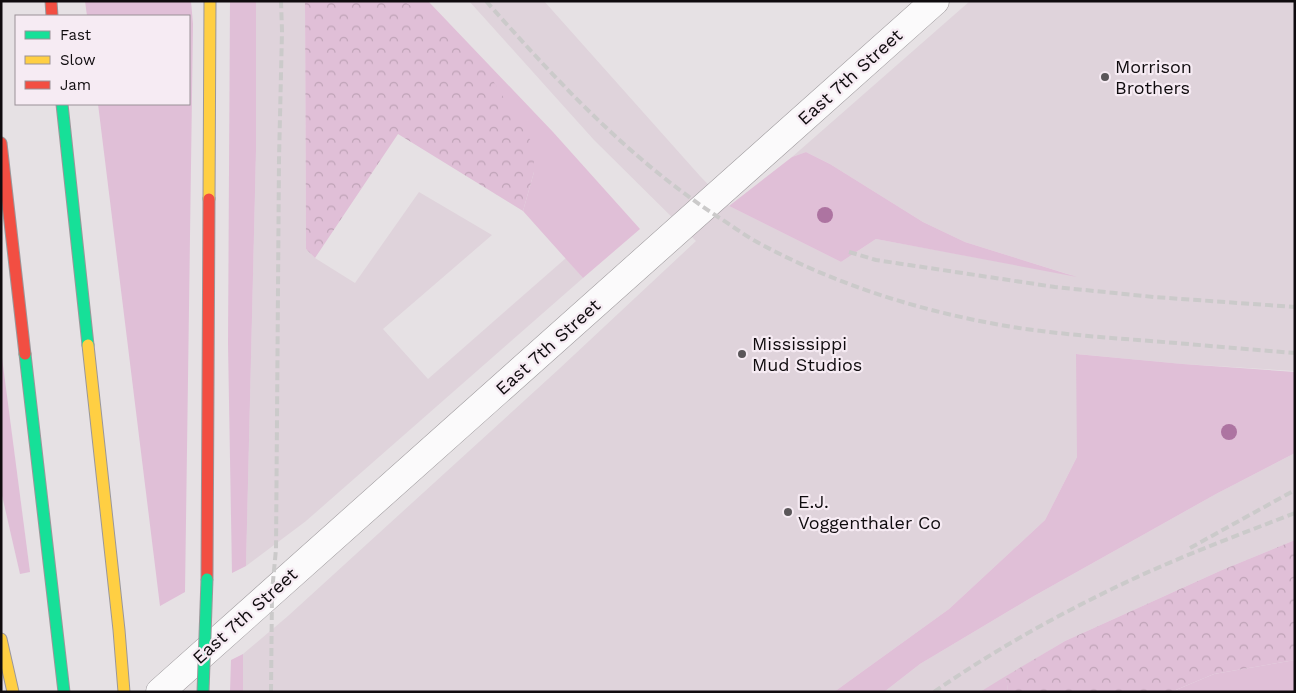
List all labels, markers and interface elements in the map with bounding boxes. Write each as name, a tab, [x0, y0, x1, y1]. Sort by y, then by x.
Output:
legend	[15, 15, 190, 105]
street label: East 7th Street	[793, 24, 907, 129]
text: Fast	[60, 26, 92, 44]
text: Slow	[60, 51, 96, 69]
place label: Morrison Brothers	[1115, 56, 1192, 98]
marker: Morrison Brothers	[1099, 71, 1111, 83]
text: Jam	[60, 76, 91, 94]
street label: East 7th Street	[491, 294, 605, 399]
place label: Mississippi Mud Studios	[752, 333, 862, 375]
marker: Mississippi Mud Studios	[736, 348, 748, 360]
place label: E.J. Voggenthaler Co	[798, 491, 941, 533]
marker: E.J. Voggenthaler Co	[782, 506, 794, 518]
street label: East 7th Street	[188, 563, 302, 668]

